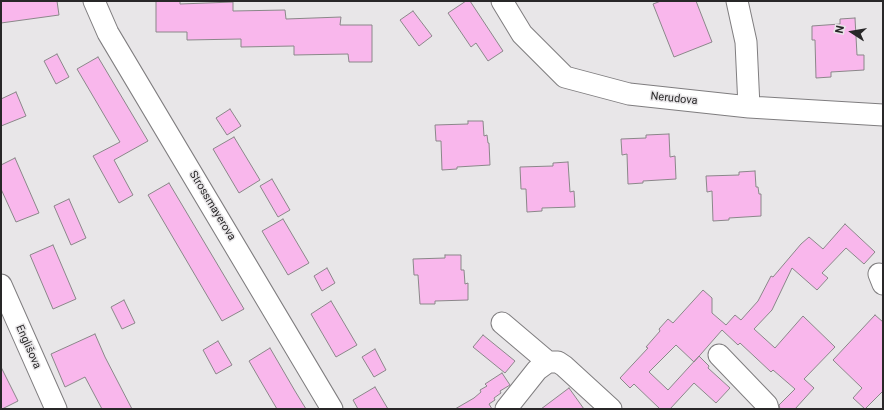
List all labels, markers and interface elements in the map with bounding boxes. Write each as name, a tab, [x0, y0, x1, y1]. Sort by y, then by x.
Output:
north arrow	[832, 12, 872, 52]
text: N	[833, 24, 847, 35]
street label: Nerudova	[650, 90, 698, 108]
street label: Strossmayerova	[186, 169, 238, 243]
street label: Englišova	[12, 323, 44, 371]

